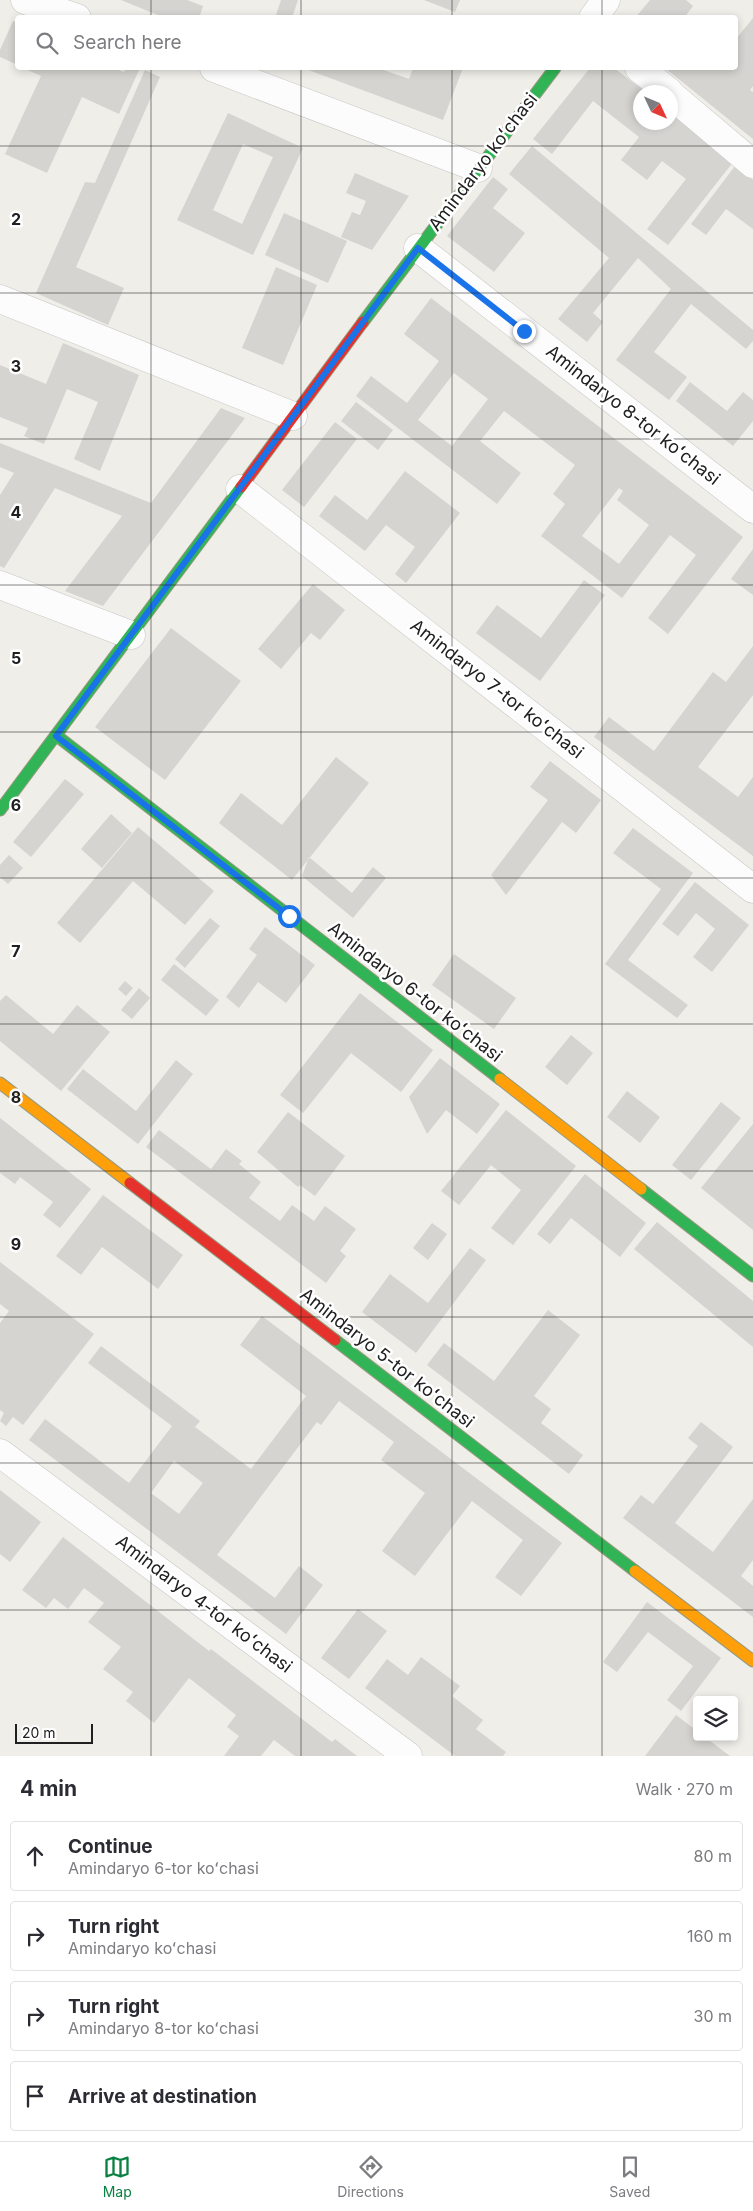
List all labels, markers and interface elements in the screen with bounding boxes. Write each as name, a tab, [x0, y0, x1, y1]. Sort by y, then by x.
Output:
search box	[15, 15, 738, 70]
icon: search	[33, 29, 61, 57]
text: Search here	[73, 31, 182, 54]
north arrow	[633, 85, 678, 130]
street label: Amindaryo koʻchasi	[424, 89, 541, 235]
text: 2	[11, 209, 21, 229]
route end	[513, 320, 536, 343]
street label: Amindaryo 8-tor koʻchasi	[542, 340, 724, 489]
text: 3	[11, 356, 21, 376]
text: 4	[11, 502, 22, 522]
street label: Amindaryo 7-tor koʻchasi	[407, 615, 588, 763]
text: 5	[11, 648, 21, 668]
text: 6	[11, 795, 21, 815]
route start	[278, 905, 301, 928]
street label: Amindaryo 6-tor koʻchasi	[324, 917, 506, 1066]
text: 7	[11, 941, 21, 961]
text: 8	[11, 1087, 21, 1107]
text: 9	[11, 1234, 21, 1254]
street label: Amindaryo 5-tor koʻchasi	[296, 1283, 478, 1432]
street label: Amindaryo 4-tor koʻchasi	[112, 1530, 297, 1677]
map controls	[693, 1696, 738, 1741]
button: layers	[693, 1696, 738, 1741]
scale bar	[15, 1721, 92, 1744]
text: 20 m	[22, 1724, 56, 1741]
text: 4 min	[20, 1776, 77, 1801]
text: Walk · 270 m	[636, 1779, 733, 1799]
text: Continue	[68, 1835, 153, 1858]
icon: ahead	[21, 1842, 49, 1870]
text: 80 m	[693, 1846, 732, 1866]
text: Amindaryo 6-tor koʻchasi	[68, 1858, 259, 1878]
text: Turn right	[68, 1915, 159, 1938]
icon: right	[21, 1922, 49, 1950]
text: 160 m	[687, 1926, 732, 1946]
text: Amindaryo koʻchasi	[68, 1938, 216, 1958]
text: Turn right	[68, 1995, 159, 2018]
icon: right	[21, 2002, 49, 2030]
text: 30 m	[694, 2006, 732, 2026]
text: Amindaryo 8-tor koʻchasi	[68, 2018, 259, 2038]
icon: arrive	[21, 2082, 49, 2110]
text: Arrive at destination	[68, 2085, 257, 2108]
tab: Map	[103, 2153, 132, 2200]
tab: Directions	[337, 2153, 404, 2200]
tab: Saved	[609, 2153, 650, 2200]

